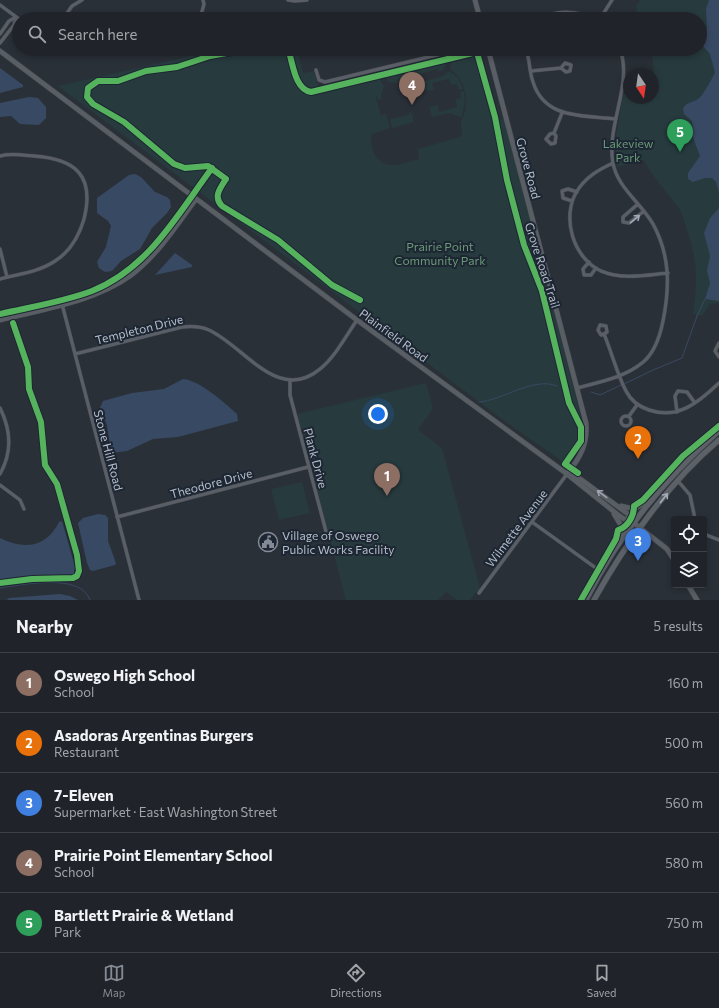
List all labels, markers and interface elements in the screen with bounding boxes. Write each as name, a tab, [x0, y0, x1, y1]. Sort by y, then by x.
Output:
search box	[12, 12, 707, 56]
icon: search	[26, 23, 48, 45]
text: Search here	[58, 25, 137, 43]
north arrow	[623, 68, 659, 104]
pin: 4	[399, 72, 425, 105]
pin: 5	[667, 119, 693, 152]
street label: Grove Road	[514, 136, 544, 200]
park label: Lakeview Park	[603, 136, 654, 164]
one-way arrow	[630, 214, 640, 223]
street label: Grove Road Trail	[523, 221, 563, 309]
park label: Prairie Point Community Park	[394, 239, 486, 267]
street label: Plainfield Road	[357, 305, 431, 365]
street label: Templeton Drive	[94, 311, 184, 347]
your location	[368, 404, 388, 424]
street label: Stone Hill Road	[92, 408, 127, 492]
street label: Plank Drive	[301, 426, 331, 490]
pin: 2	[625, 426, 651, 459]
pin: 1	[374, 463, 400, 496]
street label: Theodore Drive	[168, 465, 254, 501]
street label: Wilmette Avenue	[482, 486, 550, 570]
one-way arrow	[596, 490, 607, 498]
one-way arrow	[660, 492, 669, 503]
map controls	[671, 516, 707, 588]
button: locate	[671, 516, 707, 552]
place label: Village of Oswego Public Works Facility	[282, 528, 395, 556]
pin: 3	[625, 528, 651, 561]
public building icon: Village of Oswego Public Works Facility	[257, 531, 279, 553]
button: layers	[671, 552, 707, 588]
text: Nearby	[16, 616, 73, 637]
text: 5 results	[653, 618, 703, 634]
text: Oswego High School	[54, 666, 195, 684]
text: 1	[26, 675, 32, 691]
text: 160 m	[667, 675, 703, 691]
text: School	[54, 684, 94, 700]
text: Asadoras Argentinas Burgers	[54, 726, 253, 744]
text: 2	[25, 735, 33, 751]
text: 500 m	[665, 735, 703, 751]
text: Restaurant	[54, 744, 119, 760]
text: 7-Eleven	[54, 786, 114, 804]
text: 3	[25, 795, 33, 811]
text: 560 m	[665, 795, 703, 811]
text: Supermarket · East Washington Street	[54, 804, 277, 820]
text: Prairie Point Elementary School	[54, 846, 273, 864]
text: 4	[25, 855, 33, 871]
text: 580 m	[665, 855, 703, 871]
text: School	[54, 864, 94, 880]
text: Bartlett Prairie & Wetland	[54, 906, 233, 924]
text: 5	[25, 915, 33, 931]
text: 750 m	[666, 915, 703, 931]
text: Park	[54, 924, 81, 940]
tab: Map	[103, 962, 125, 999]
tab: Directions	[330, 962, 382, 999]
tab: Saved	[587, 962, 616, 999]

